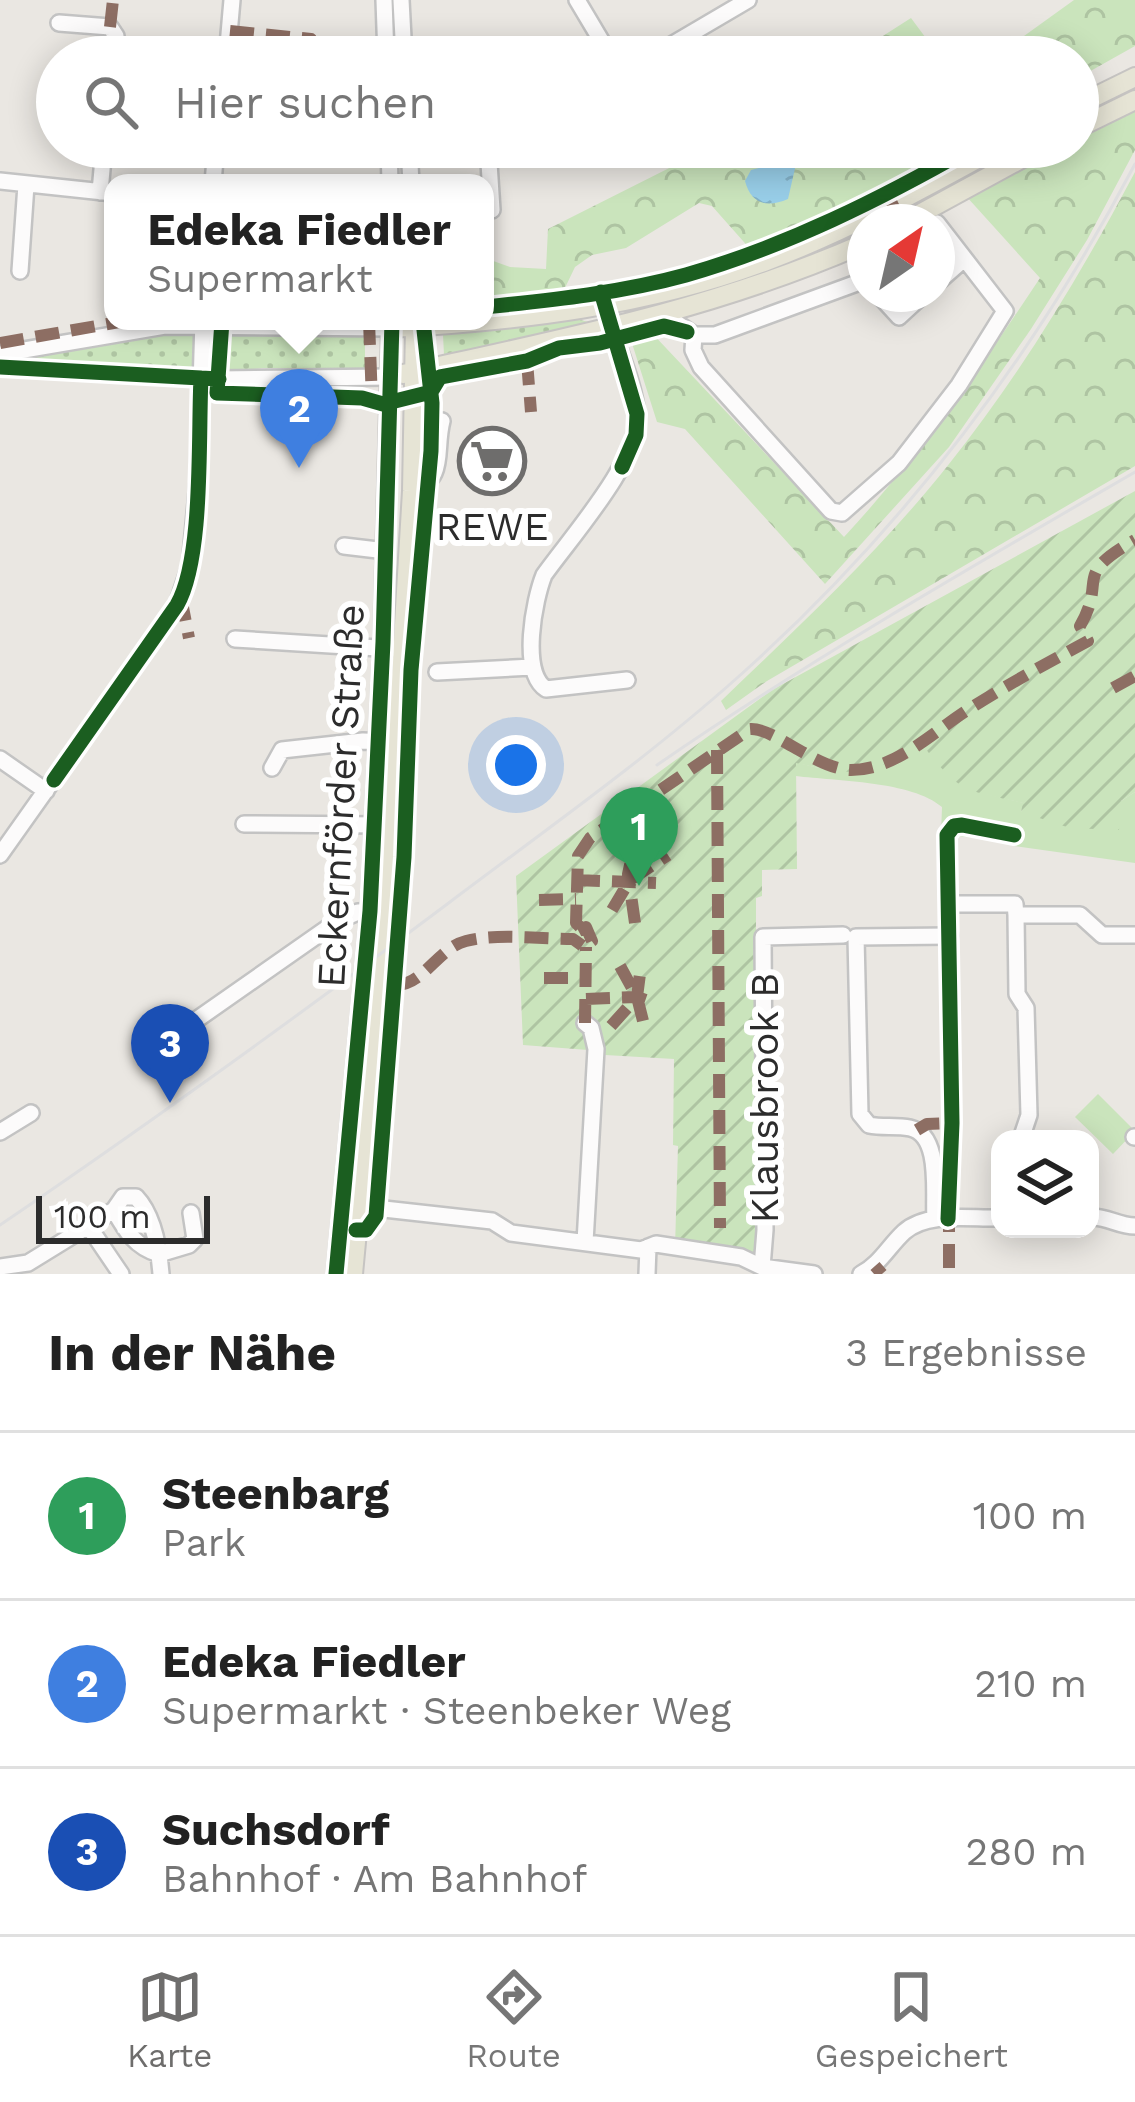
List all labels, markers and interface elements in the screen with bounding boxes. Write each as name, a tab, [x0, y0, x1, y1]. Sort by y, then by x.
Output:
search box	[36, 36, 1099, 168]
icon: search	[78, 69, 144, 135]
text: Hier suchen	[174, 76, 436, 129]
popup	[104, 174, 494, 330]
text: Edeka Fiedler	[147, 203, 451, 256]
north arrow	[847, 204, 955, 312]
text: Supermarkt	[147, 256, 373, 301]
pin: 2	[260, 369, 338, 468]
supermarket icon: REWE	[457, 426, 527, 496]
place label: REWE	[435, 504, 549, 549]
street label: Eckernförder Straße	[308, 603, 373, 989]
your location	[486, 735, 546, 795]
pin: 1	[600, 787, 678, 886]
street label: Klausbrook B	[742, 973, 787, 1223]
pin: 3	[131, 1004, 209, 1103]
map controls	[991, 1130, 1099, 1238]
button: layers	[991, 1130, 1099, 1238]
scale bar	[36, 1190, 210, 1243]
text: 100 m	[54, 1197, 151, 1236]
text: In der Nähe	[48, 1323, 336, 1382]
text: 3 Ergebnisse	[845, 1330, 1087, 1375]
text: Steenbarg	[162, 1467, 389, 1520]
text: 1	[79, 1493, 95, 1538]
text: 100 m	[973, 1493, 1087, 1538]
text: Park	[162, 1520, 246, 1565]
text: Edeka Fiedler	[162, 1635, 466, 1688]
text: 2	[75, 1661, 99, 1706]
text: 210 m	[974, 1661, 1087, 1706]
text: Supermarkt · Steenbeker Weg	[162, 1688, 731, 1733]
text: Suchsdorf	[162, 1803, 390, 1856]
text: 3	[75, 1829, 99, 1874]
text: 280 m	[966, 1829, 1087, 1874]
text: Bahnhof · Am Bahnhof	[162, 1856, 587, 1901]
tab: Karte	[127, 1964, 212, 2075]
tab: Route	[466, 1964, 561, 2075]
tab: Gespeichert	[815, 1964, 1008, 2075]

